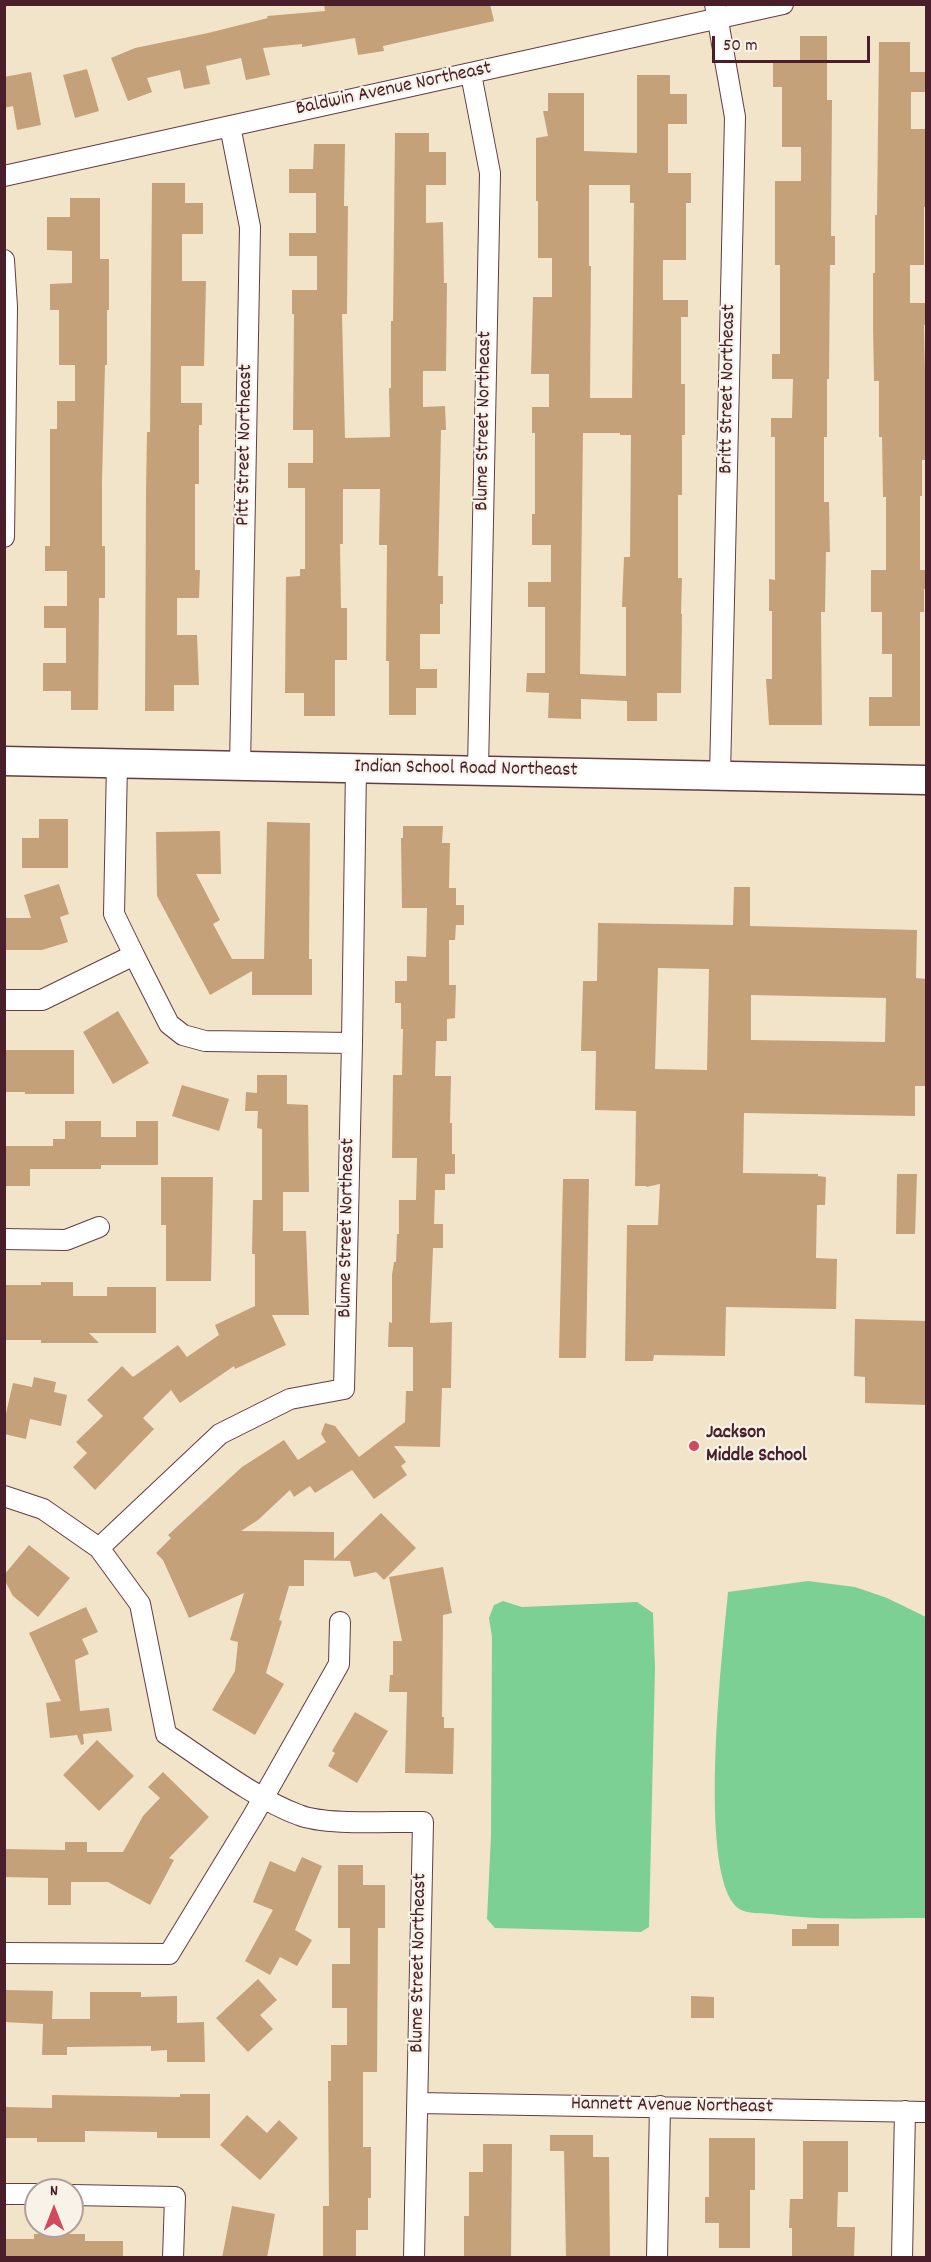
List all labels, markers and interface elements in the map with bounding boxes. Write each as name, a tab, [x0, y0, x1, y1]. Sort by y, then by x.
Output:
scale bar	[715, 24, 872, 62]
text: 50 m	[723, 34, 758, 59]
street label: Baldwin Avenue Northeast	[294, 58, 494, 122]
street label: Britt Street Northeast	[716, 304, 742, 474]
street label: Blume Street Northeast	[471, 331, 499, 511]
street label: Pitt Street Northeast	[233, 364, 259, 526]
street label: Indian School Road Northeast	[354, 756, 578, 784]
street label: Blume Street Northeast	[334, 1138, 362, 1318]
place label: Jackson Middle School	[706, 1422, 807, 1469]
marker: Jackson Middle School	[687, 1439, 701, 1453]
street label: Blume Street Northeast	[406, 1873, 434, 2053]
street label: Hannett Avenue Northeast	[571, 2093, 773, 2121]
north arrow	[24, 2178, 84, 2238]
text: N	[50, 2180, 58, 2203]

